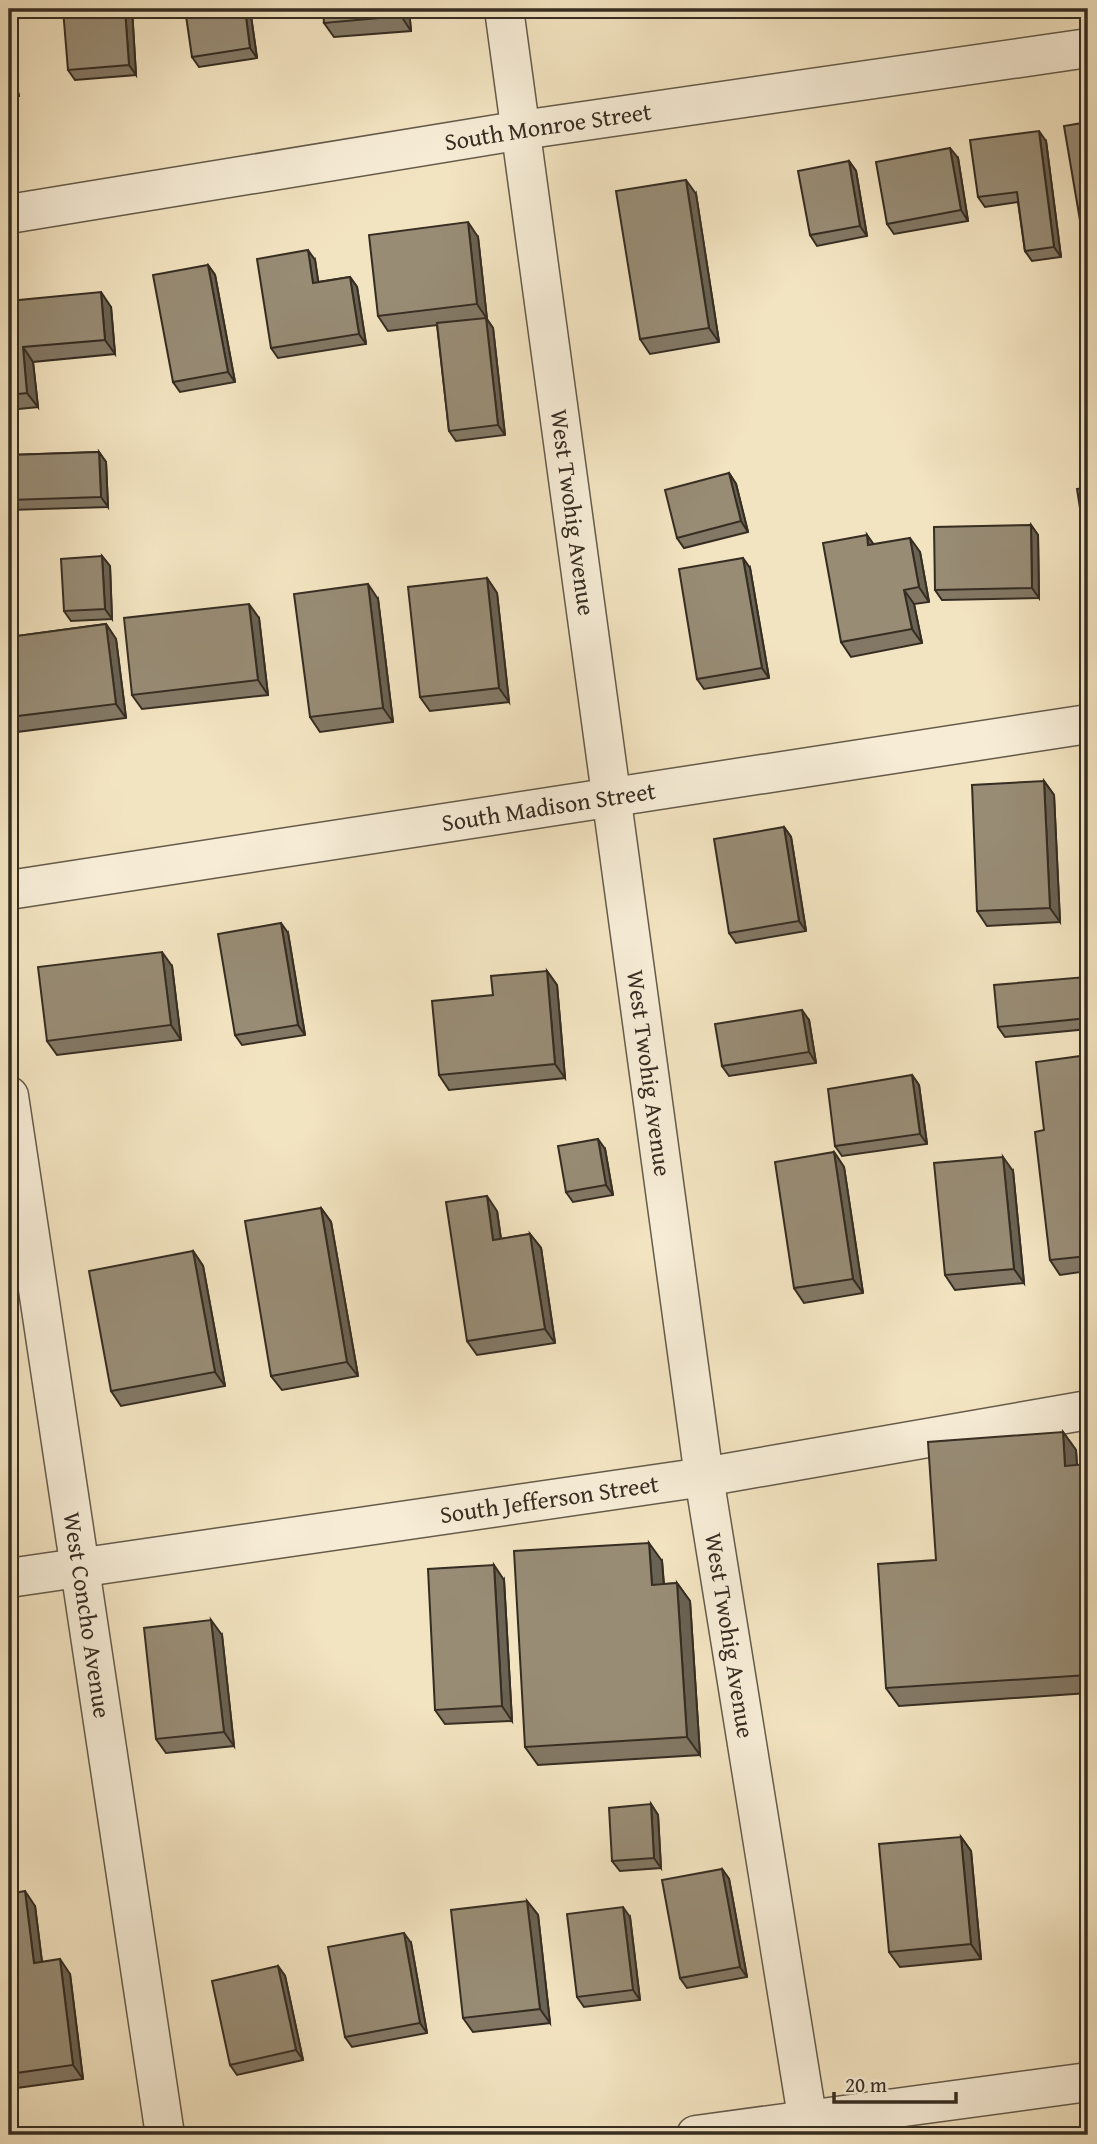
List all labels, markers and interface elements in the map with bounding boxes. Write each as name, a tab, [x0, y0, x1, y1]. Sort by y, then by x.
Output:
street label: South Monroe Street	[442, 93, 654, 159]
street label: West Twohig Avenue	[542, 407, 604, 618]
street label: South Madison Street	[439, 773, 659, 840]
street label: West Twohig Avenue	[618, 968, 681, 1178]
street label: South Jefferson Street	[437, 1466, 662, 1532]
street label: West Concho Avenue	[55, 1510, 120, 1721]
street label: West Twohig Avenue	[696, 1530, 764, 1741]
scale bar	[834, 2060, 957, 2104]
text: 20 m	[845, 2069, 887, 2100]

